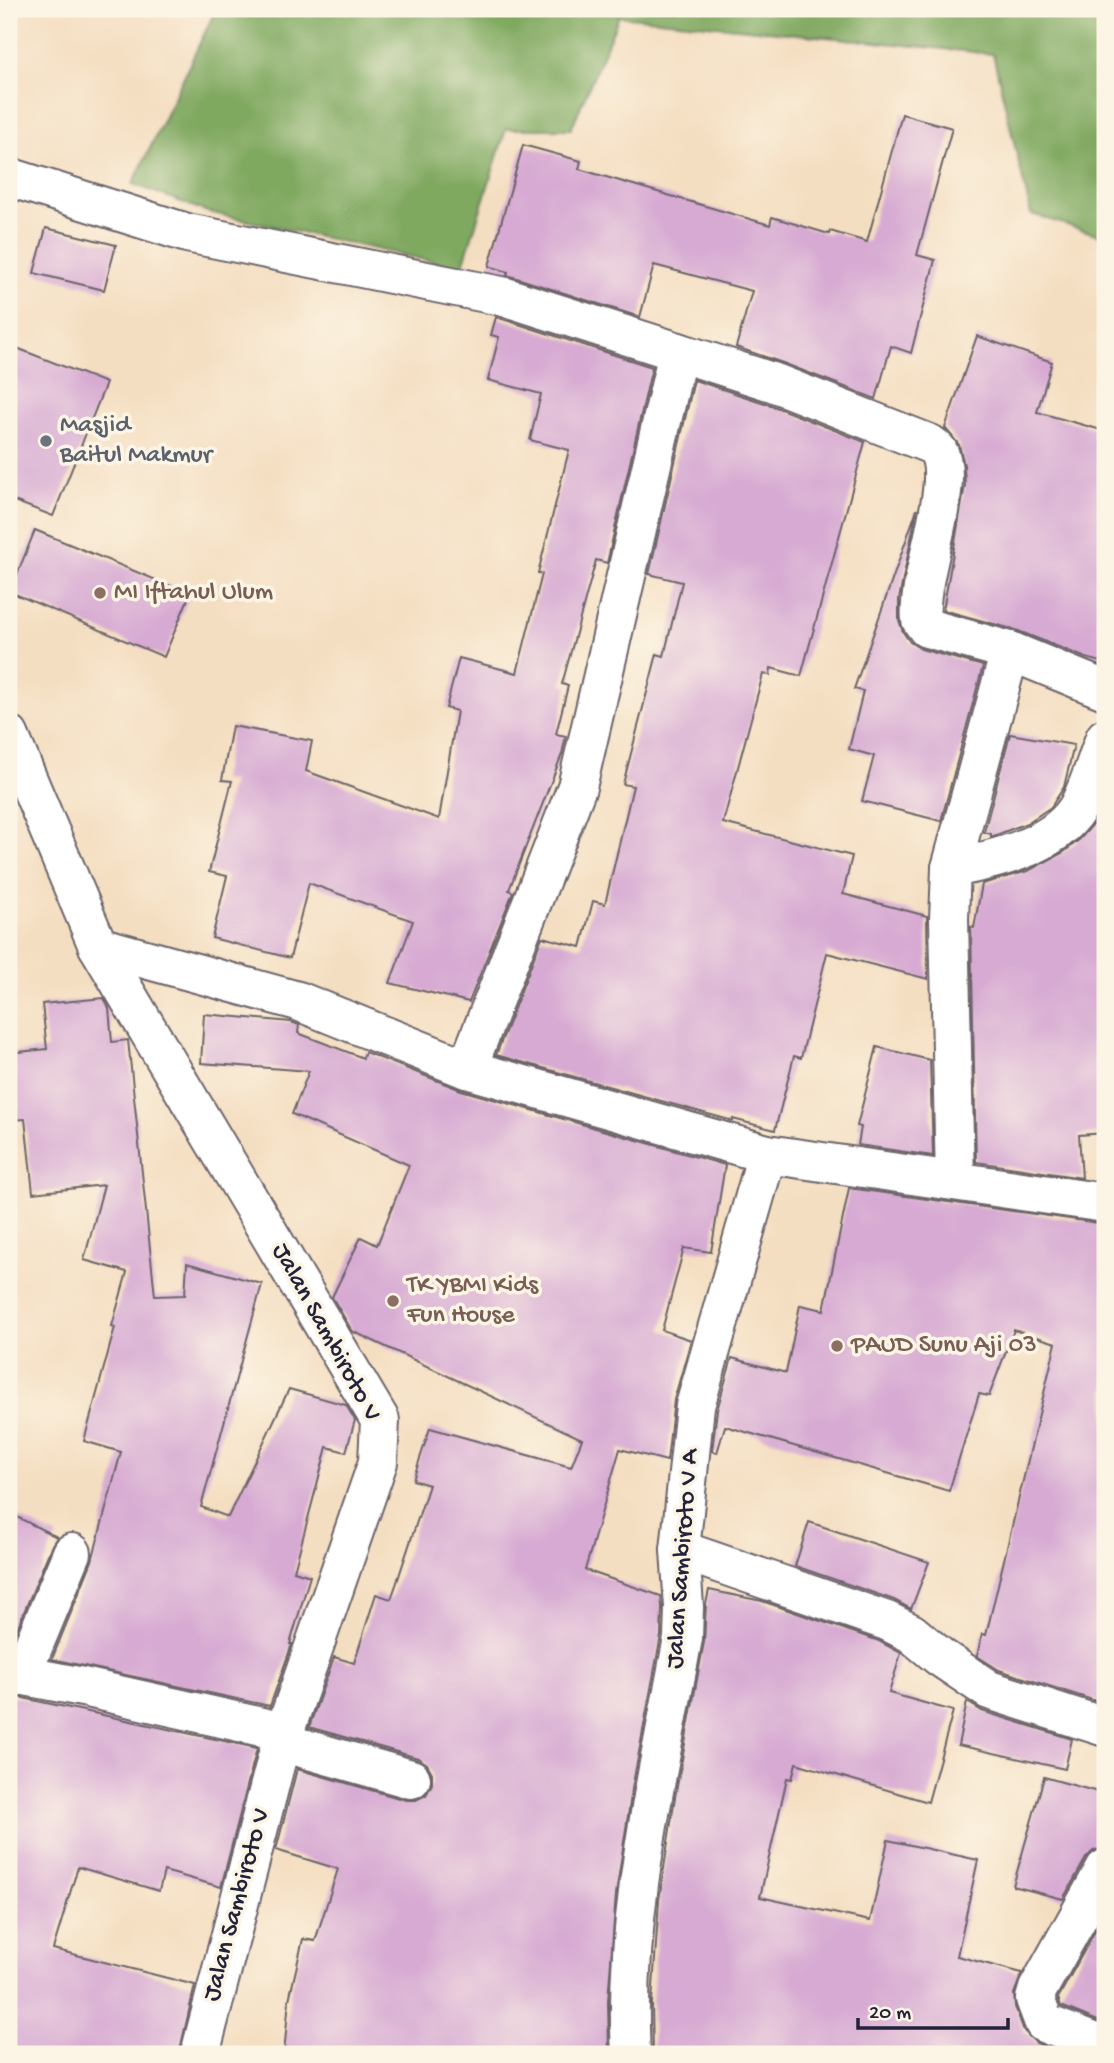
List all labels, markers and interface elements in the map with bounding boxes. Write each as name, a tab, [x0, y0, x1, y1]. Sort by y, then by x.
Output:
place label: Masjid Baitul Makmur	[59, 411, 215, 472]
marker: Masjid Baitul Makmur	[38, 433, 54, 449]
place label: MI Iftahul Ulum	[114, 578, 273, 609]
marker: MI Iftahul Ulum	[92, 585, 108, 601]
street label: Jalan Sambiroto V	[263, 1239, 387, 1427]
place label: TK YBMI Kids Fun House	[405, 1271, 539, 1332]
marker: TK YBMI Kids Fun House	[385, 1293, 401, 1309]
place label: PAUD Sunu Aji 03	[850, 1331, 1037, 1362]
marker: PAUD Sunu Aji 03	[829, 1338, 845, 1354]
street label: Jalan Sambiroto V A	[661, 1446, 707, 1670]
street label: Jalan Sambiroto V	[197, 1805, 279, 2005]
scale bar	[858, 1986, 1009, 2030]
text: 20 m	[869, 2002, 911, 2027]

